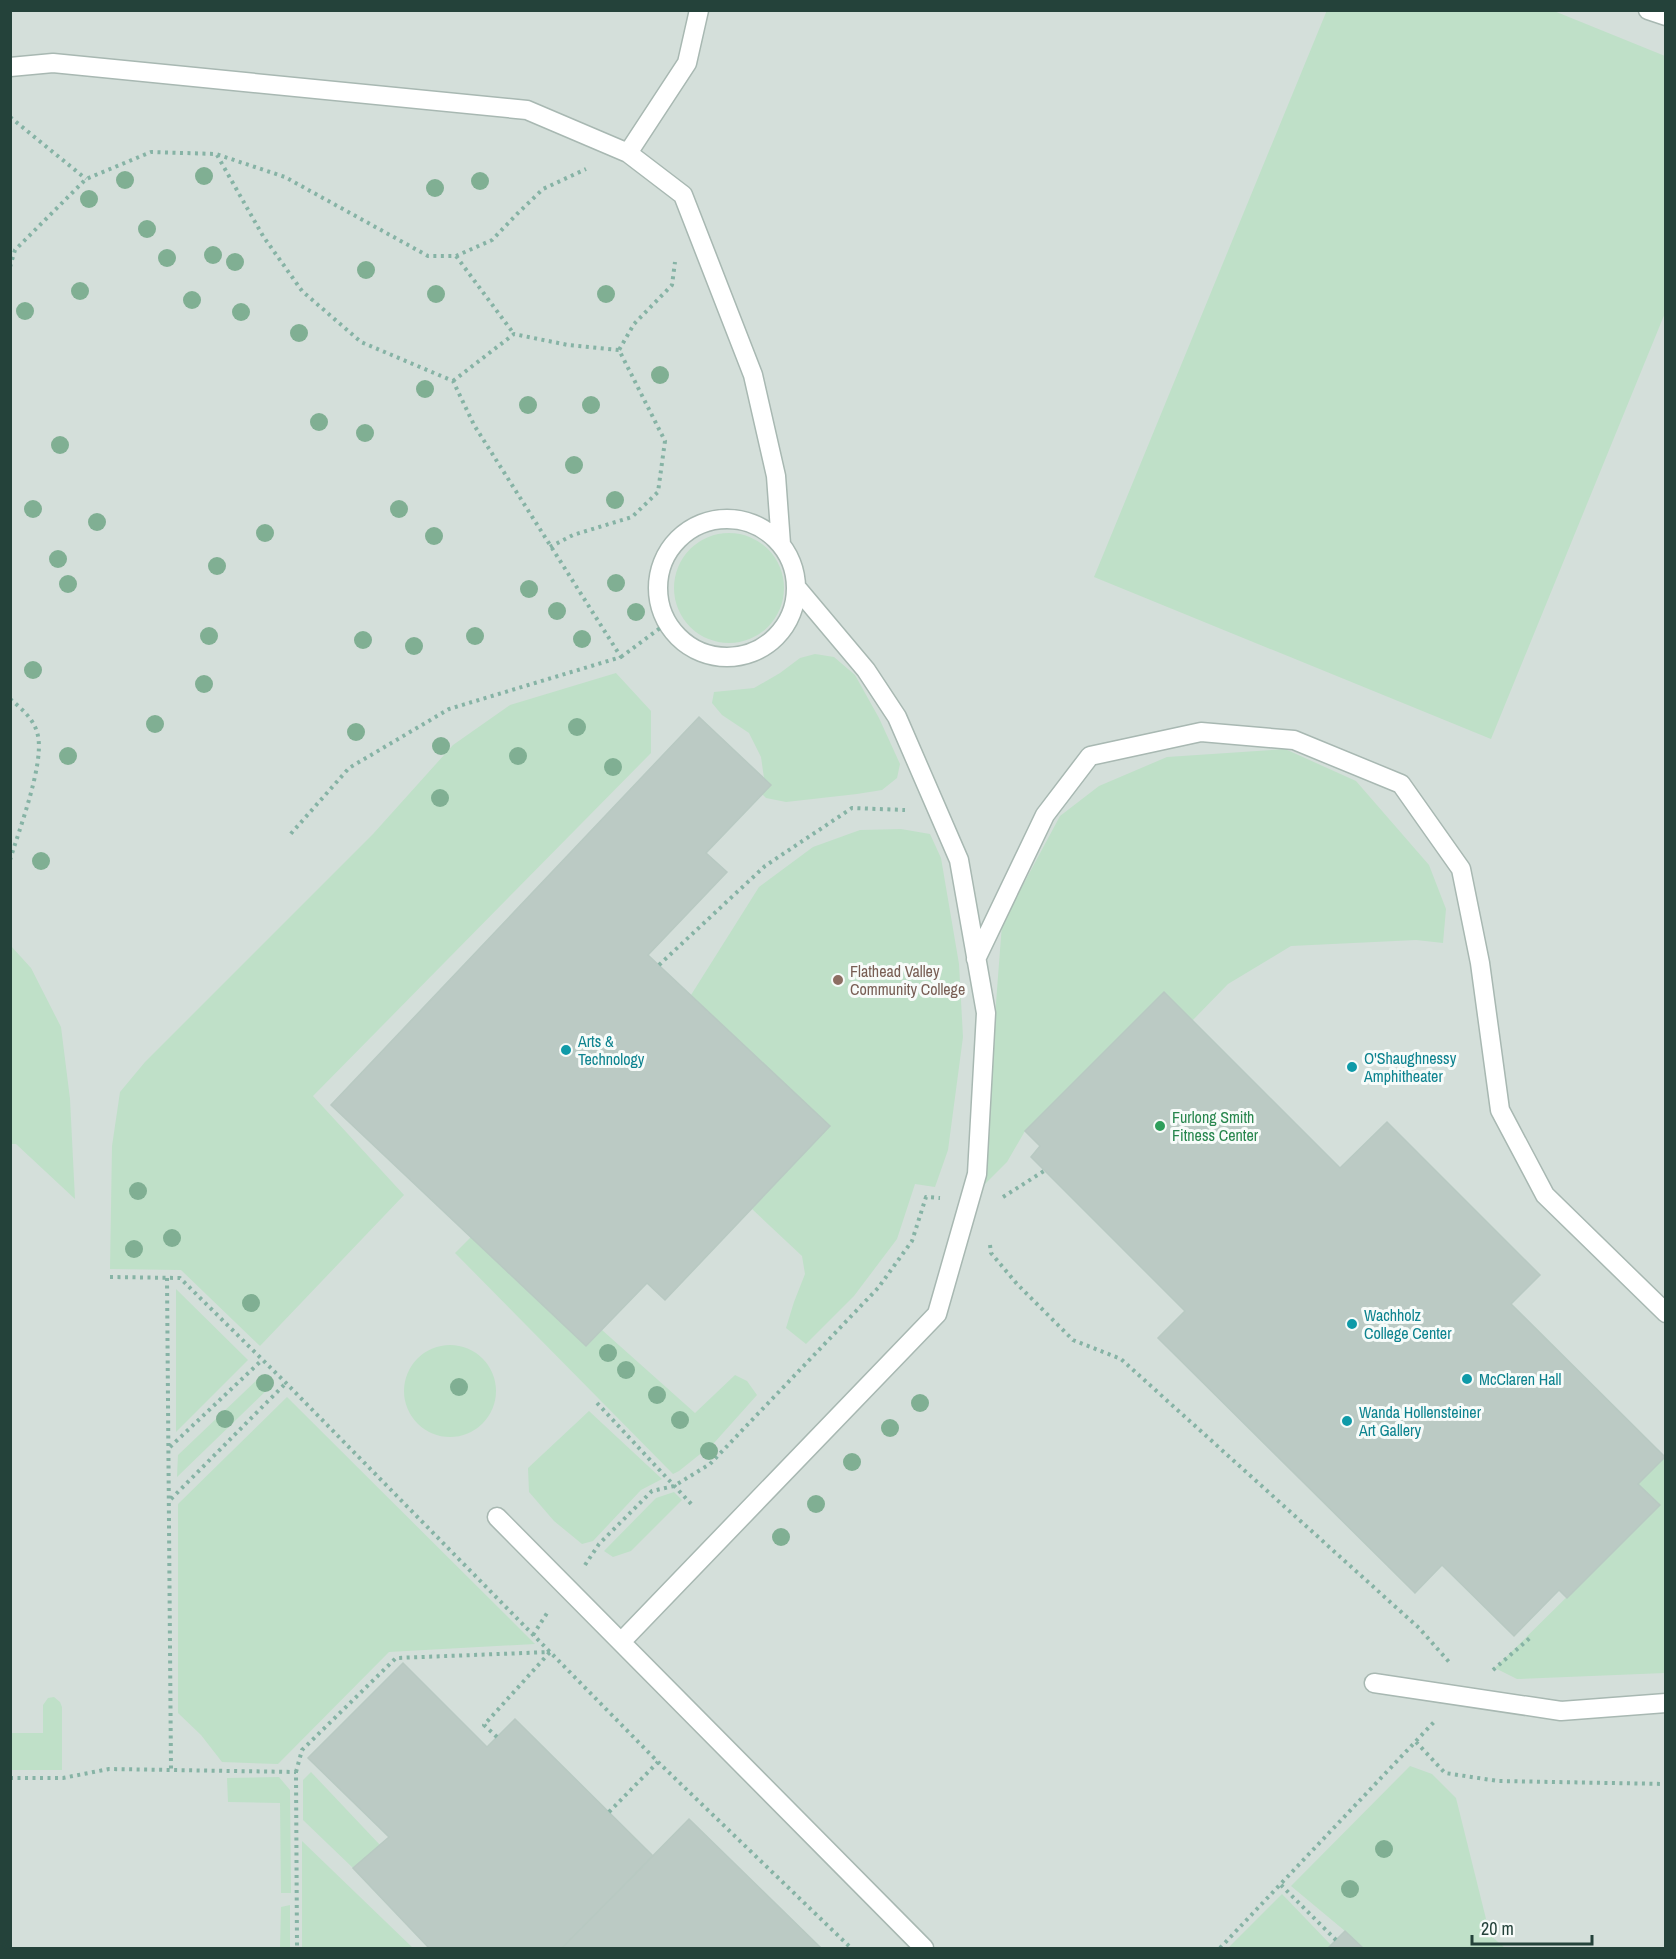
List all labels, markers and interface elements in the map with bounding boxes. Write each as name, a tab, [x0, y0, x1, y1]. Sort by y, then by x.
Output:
place label: Flathead Valley Community College	[850, 960, 965, 1000]
marker: Flathead Valley Community College	[831, 973, 845, 987]
place label: Arts & Technology	[577, 1030, 645, 1070]
marker: Arts & Technology	[559, 1043, 573, 1057]
place label: O'Shaughnessy Amphitheater	[1363, 1047, 1457, 1087]
marker: O'Shaughnessy Amphitheater	[1345, 1060, 1359, 1074]
place label: Furlong Smith Fitness Center	[1172, 1106, 1259, 1146]
marker: Furlong Smith Fitness Center	[1153, 1119, 1167, 1133]
place label: Wachholz College Center	[1364, 1304, 1452, 1344]
marker: Wachholz College Center	[1345, 1317, 1359, 1331]
place label: McClaren Hall	[1479, 1368, 1561, 1390]
marker: McClaren Hall	[1460, 1372, 1474, 1386]
place label: Wanda Hollensteiner Art Gallery	[1358, 1401, 1482, 1441]
marker: Wanda Hollensteiner Art Gallery	[1340, 1414, 1354, 1428]
scale bar	[1472, 1908, 1592, 1946]
text: 20 m	[1481, 1916, 1514, 1941]

